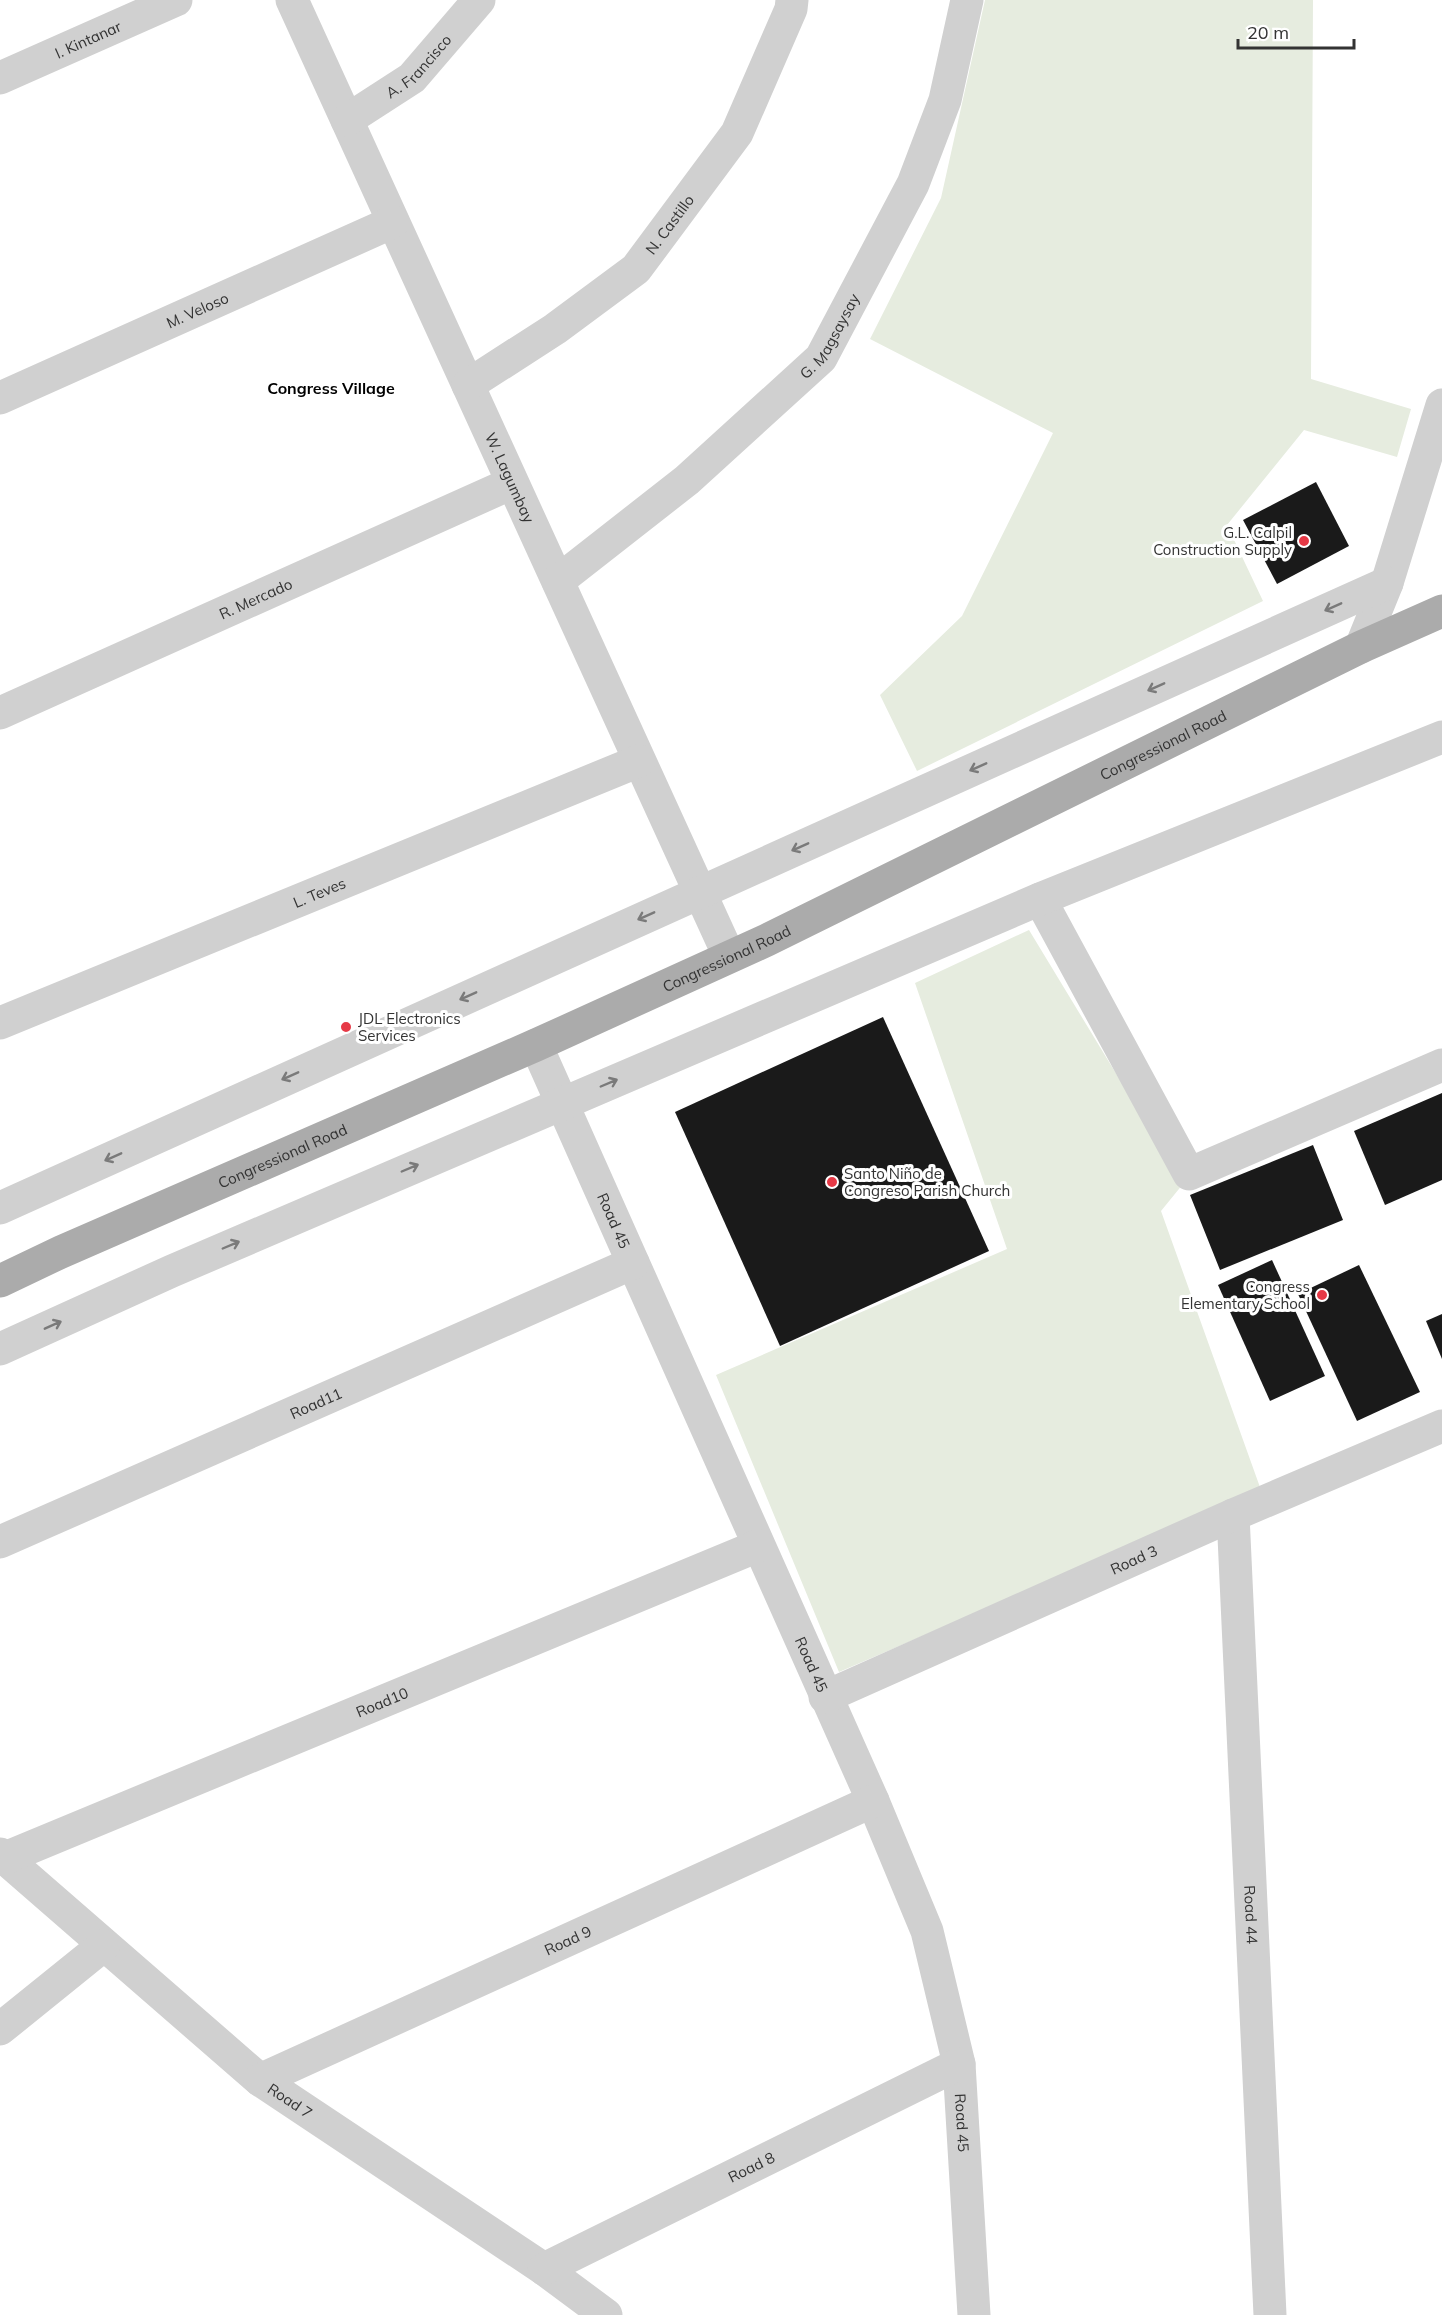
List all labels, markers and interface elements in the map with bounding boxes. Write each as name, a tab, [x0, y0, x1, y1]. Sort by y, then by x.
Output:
scale bar	[1238, 12, 1354, 50]
street label: I. Kintanar	[52, 16, 124, 62]
text: 20 m	[1247, 21, 1289, 44]
street label: A. Francisco	[382, 30, 455, 102]
street label: N. Castillo	[641, 191, 698, 258]
street label: M. Veloso	[163, 288, 231, 332]
street label: G. Magsaysay	[795, 290, 863, 383]
district label: Congress Village	[267, 378, 395, 398]
street label: W. Lagumbay	[481, 429, 539, 526]
place label: G.L. Calpil Construction Supply	[1153, 523, 1292, 559]
marker: G.L. Calpil Construction Supply	[1297, 534, 1311, 548]
street label: R. Mercado	[216, 574, 295, 623]
one-way arrow	[1325, 602, 1343, 613]
one-way arrow	[1147, 681, 1165, 693]
street label: Congressional Road	[1097, 705, 1230, 784]
one-way arrow	[969, 761, 987, 773]
one-way arrow	[791, 841, 809, 853]
street label: L. Teves	[290, 873, 348, 911]
one-way arrow	[637, 910, 655, 922]
street label: Congressional Road	[659, 920, 794, 996]
one-way arrow	[460, 991, 478, 1002]
place label: JDL Electronics Services	[358, 1009, 461, 1045]
marker: JDL Electronics Services	[339, 1020, 353, 1034]
one-way arrow	[282, 1071, 300, 1083]
one-way arrow	[600, 1077, 618, 1088]
street label: Congressional Road	[215, 1119, 350, 1192]
one-way arrow	[104, 1151, 122, 1163]
one-way arrow	[401, 1162, 419, 1173]
place label: Santo Niño de Congreso Parish Church	[844, 1164, 1010, 1200]
marker: Santo Niño de Congreso Parish Church	[825, 1175, 839, 1189]
street label: Road 45	[594, 1190, 635, 1251]
one-way arrow	[222, 1239, 240, 1250]
place label: Congress Elementary School	[1181, 1277, 1310, 1313]
marker: Congress Elementary School	[1315, 1288, 1329, 1302]
one-way arrow	[44, 1318, 62, 1330]
street label: Road11	[287, 1383, 345, 1423]
street label: Road 3	[1107, 1540, 1160, 1578]
street label: Road 45	[791, 1634, 833, 1695]
street label: Road10	[353, 1683, 411, 1721]
street label: Road 44	[1241, 1885, 1262, 1944]
street label: Road 9	[541, 1921, 594, 1959]
street label: Road 7	[264, 2079, 316, 2122]
street label: Road 45	[951, 2093, 974, 2153]
street label: Road 8	[725, 2147, 778, 2186]

